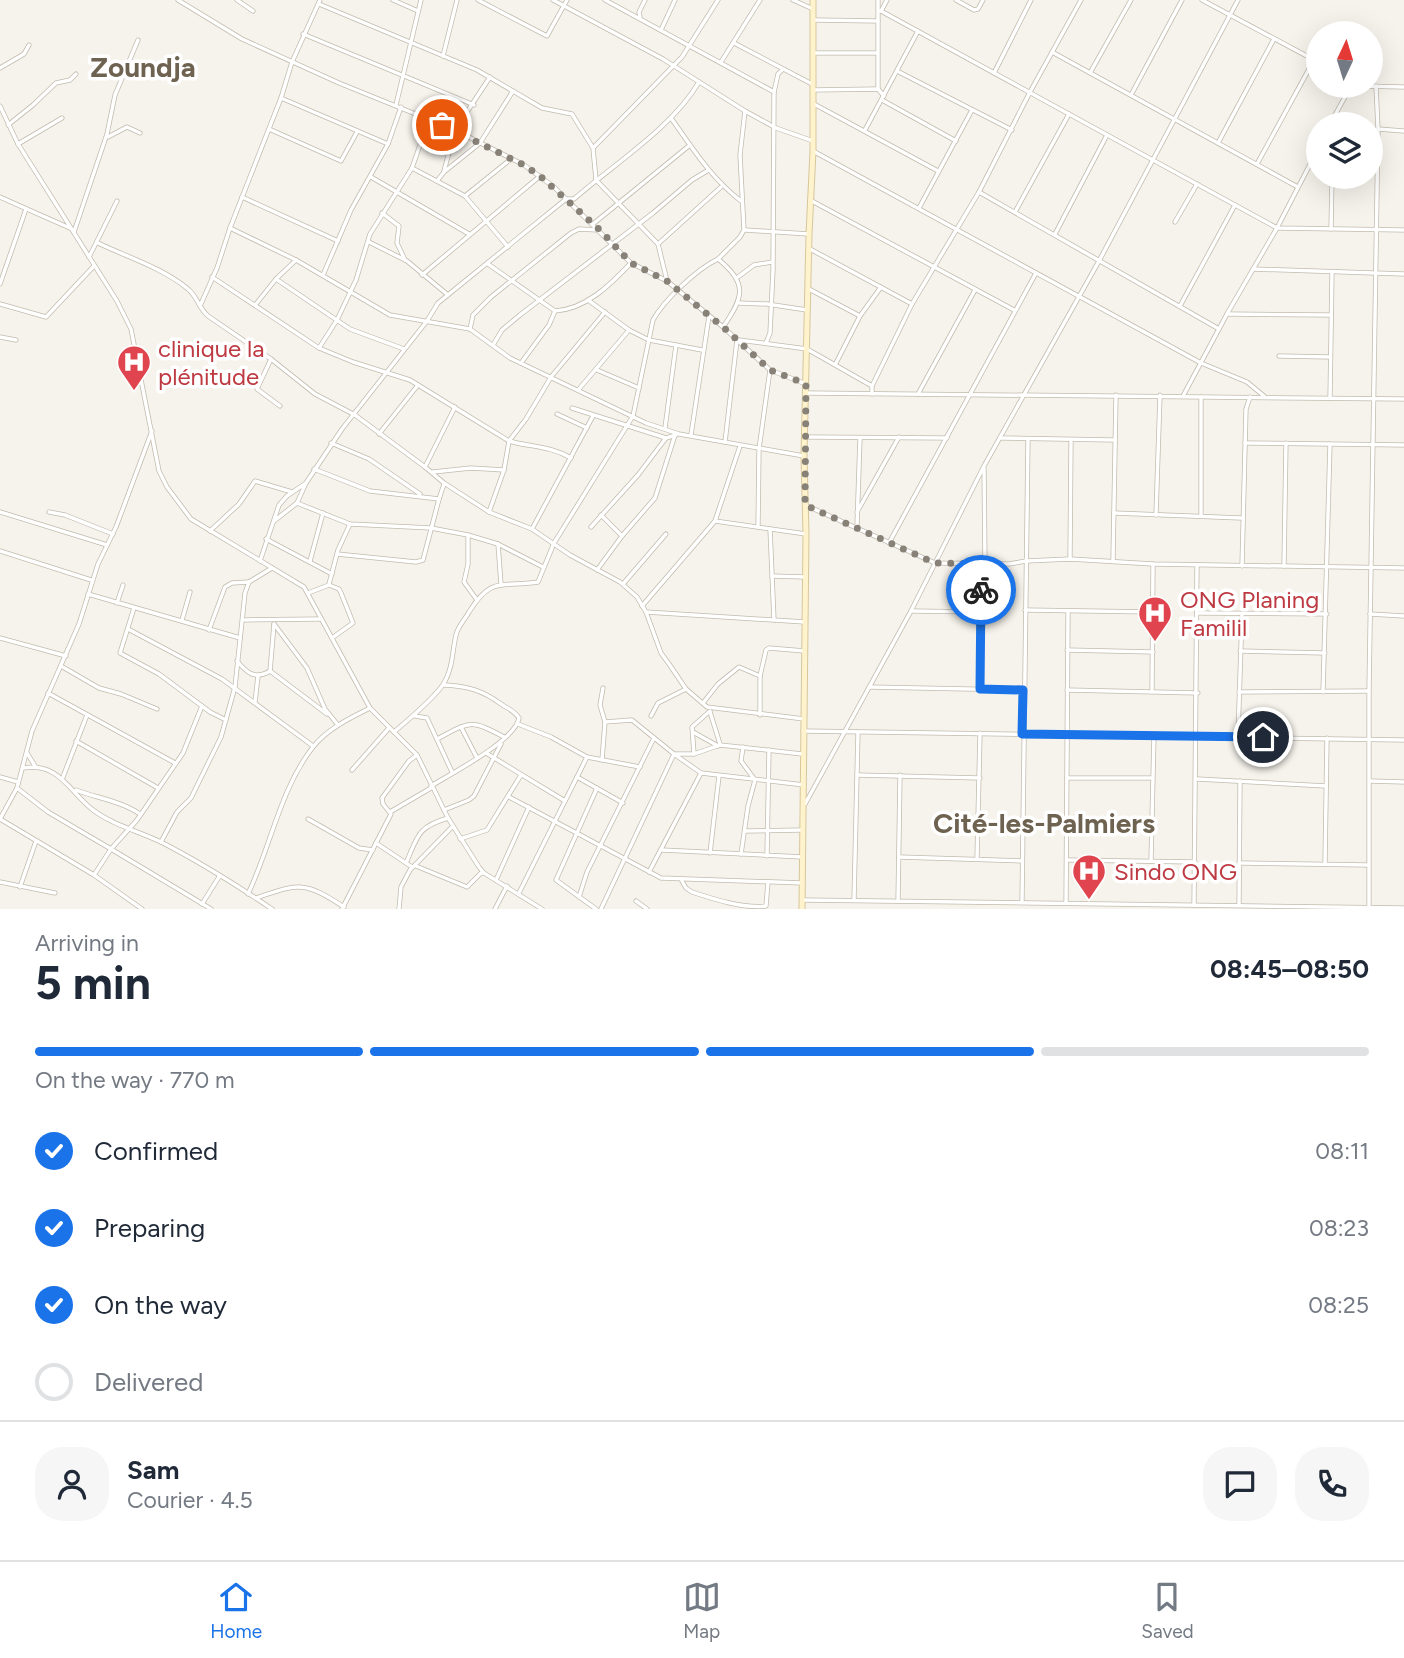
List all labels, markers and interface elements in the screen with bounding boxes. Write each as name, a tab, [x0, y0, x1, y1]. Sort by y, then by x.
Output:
north arrow	[1306, 21, 1382, 98]
map controls	[1306, 21, 1383, 189]
district label: Zoundja	[90, 50, 196, 84]
pin	[412, 95, 472, 155]
icon: bag	[423, 106, 461, 144]
button: layers	[1306, 112, 1383, 189]
place label: clinique la plénitude	[158, 334, 265, 391]
hospital icon: clinique la plénitude	[115, 343, 153, 392]
courier	[946, 555, 1016, 625]
icon: bike	[962, 571, 1000, 609]
place label: ONG Planing Familil	[1180, 585, 1319, 642]
hospital icon: ONG Planing Familil	[1136, 594, 1174, 643]
pin	[1233, 707, 1293, 767]
icon: home	[1244, 718, 1282, 756]
district label: Cité-les-Palmiers	[933, 806, 1155, 840]
hospital icon: Sindo ONG	[1070, 852, 1108, 901]
place label: Sindo ONG	[1114, 857, 1237, 886]
text: Arriving in	[35, 929, 139, 957]
text: 08:45–08:50	[1210, 953, 1369, 985]
text: 5 min	[35, 955, 151, 1011]
text: On the way · 770 m	[35, 1066, 234, 1094]
icon: check	[35, 1132, 73, 1170]
text: Confirmed	[94, 1135, 218, 1167]
text: 08:11	[1315, 1137, 1369, 1165]
icon: check	[35, 1209, 73, 1247]
text: Preparing	[94, 1212, 205, 1244]
text: 08:23	[1309, 1214, 1369, 1242]
icon: check	[35, 1286, 73, 1324]
text: On the way	[94, 1289, 227, 1321]
text: 08:25	[1308, 1291, 1369, 1319]
text: Delivered	[94, 1366, 203, 1398]
button: person	[35, 1447, 109, 1521]
button: chat	[1203, 1447, 1277, 1521]
button: phone	[1295, 1447, 1369, 1521]
text: Sam	[127, 1454, 179, 1486]
text: Courier · 4.5	[127, 1486, 253, 1514]
tab: Home	[210, 1578, 262, 1643]
tab: Map	[683, 1578, 721, 1643]
tab: Saved	[1141, 1578, 1194, 1643]

